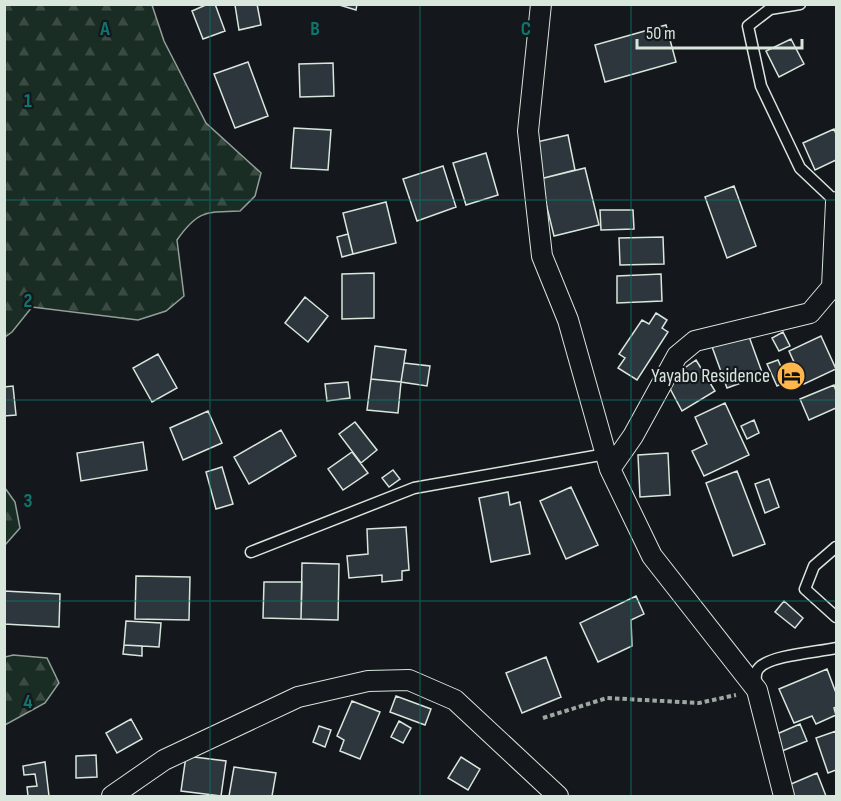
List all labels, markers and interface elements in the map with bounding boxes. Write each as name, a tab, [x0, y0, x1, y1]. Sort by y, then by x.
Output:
scale bar	[637, 12, 802, 50]
text: A	[99, 17, 110, 41]
text: B	[310, 17, 320, 41]
text: C	[521, 17, 531, 41]
text: 50 m	[646, 23, 676, 44]
text: 1	[24, 89, 32, 113]
text: 2	[24, 289, 32, 313]
hotel icon: Yayabo Residence	[775, 360, 807, 392]
place label: Yayabo Residence	[651, 364, 770, 388]
text: 3	[24, 489, 33, 513]
text: 4	[23, 690, 33, 714]

